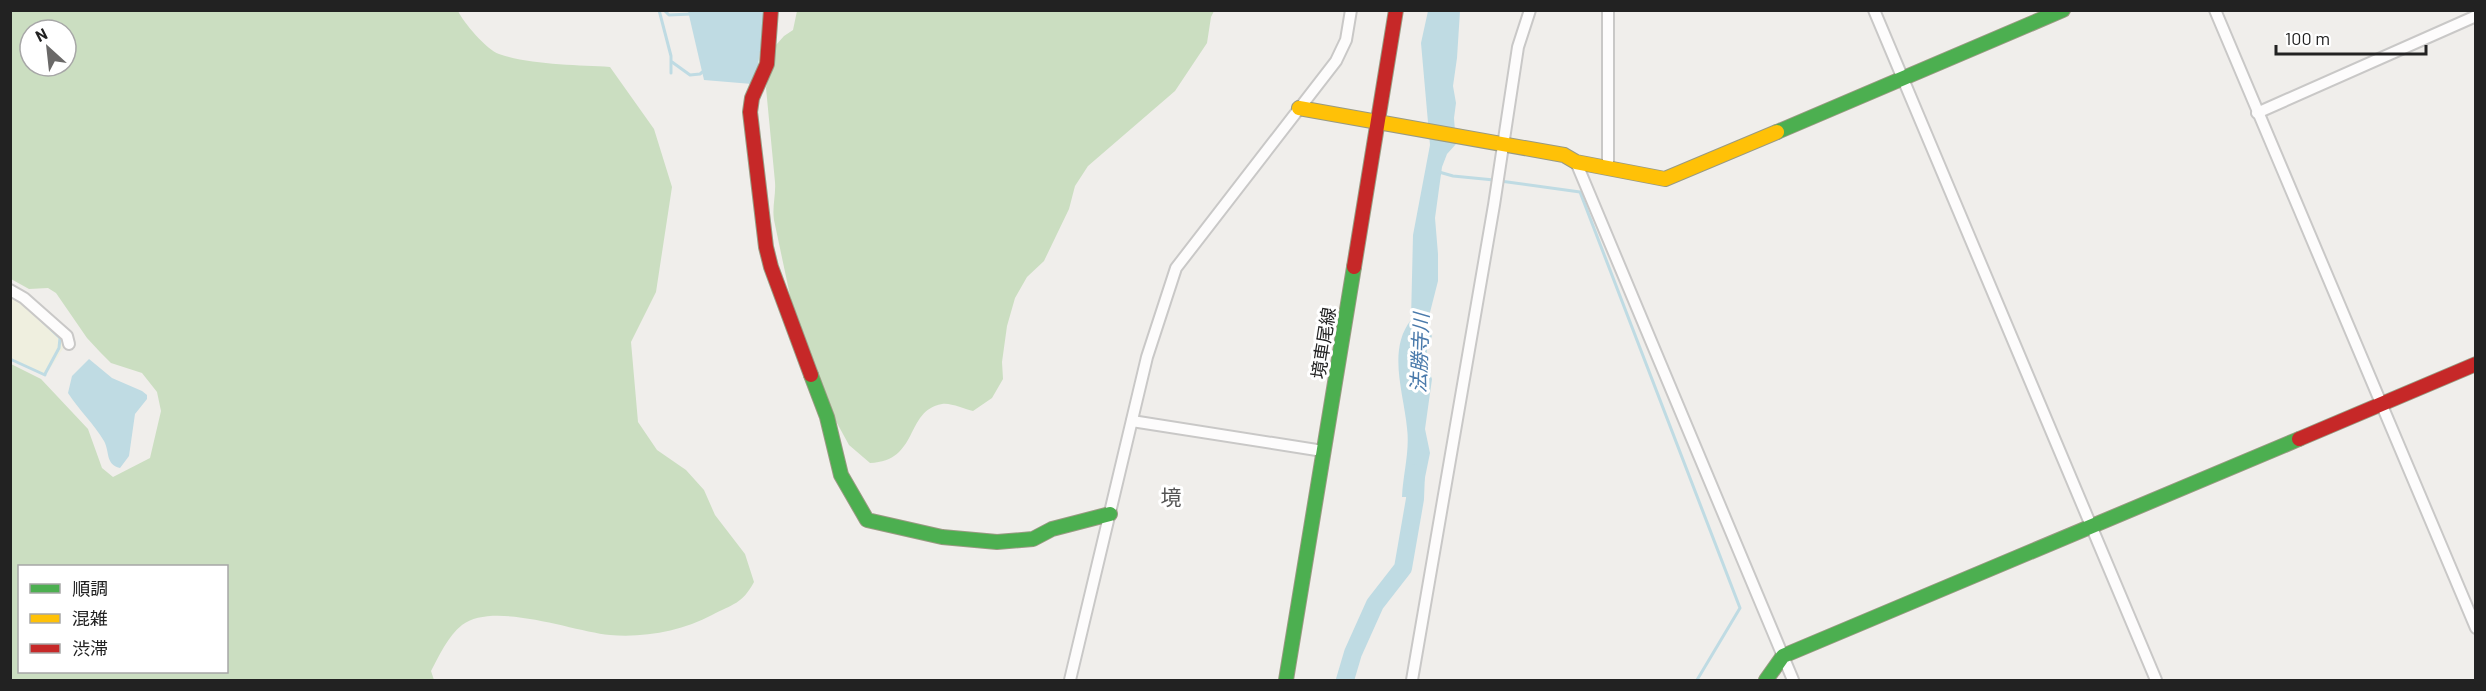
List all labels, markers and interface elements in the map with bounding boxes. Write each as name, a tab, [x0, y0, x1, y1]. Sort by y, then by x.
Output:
north arrow	[18, 18, 78, 78]
scale bar	[2276, 18, 2426, 56]
text: N	[32, 23, 50, 45]
text: 100 m	[2285, 27, 2330, 49]
street label: 境車尾線	[1307, 306, 1339, 380]
water label: 法勝寺川	[1406, 311, 1432, 393]
district label: 境	[1161, 484, 1182, 509]
legend	[18, 565, 228, 673]
text: 順調	[72, 577, 108, 599]
text: 混雑	[72, 607, 108, 629]
text: 渋滞	[72, 637, 108, 659]

